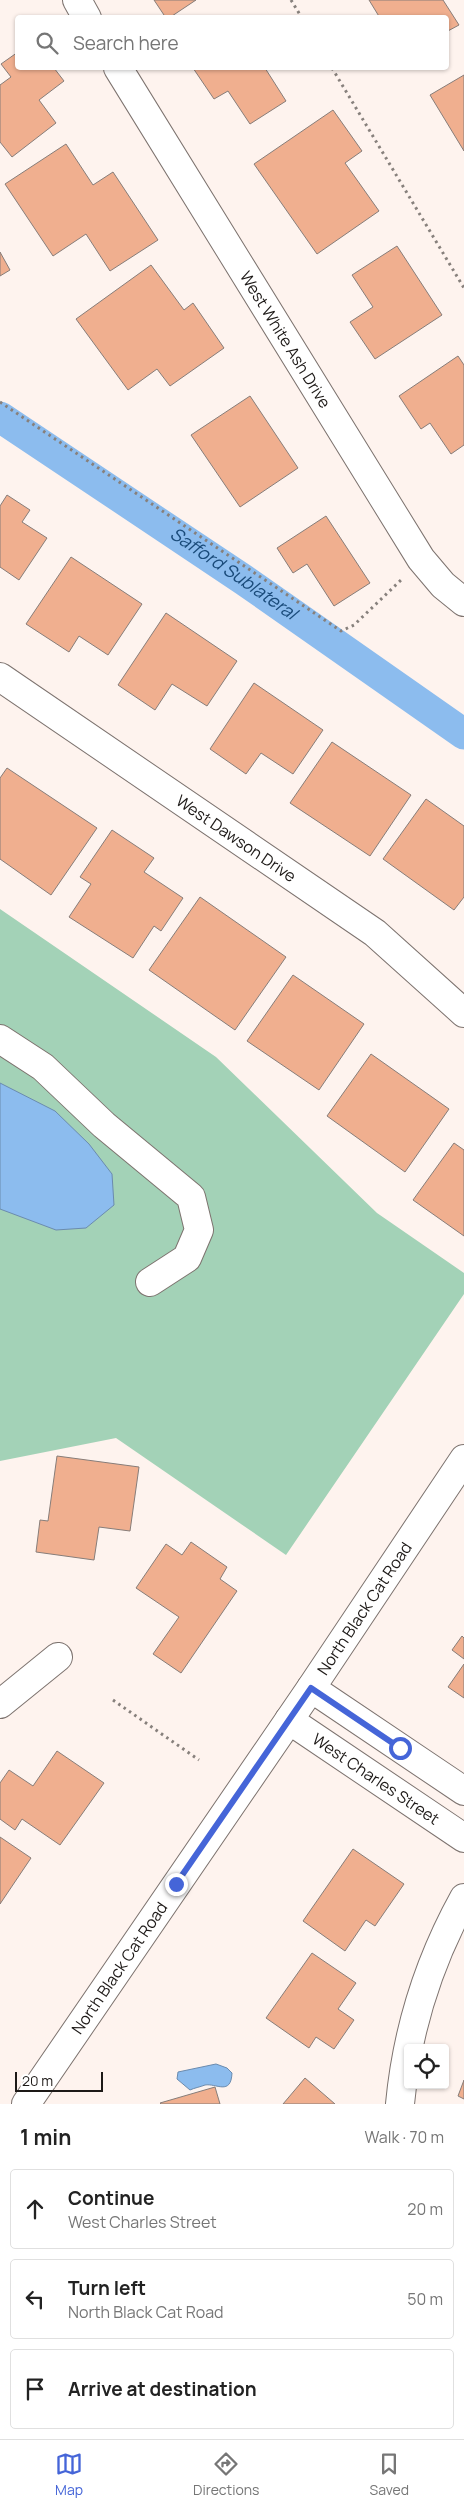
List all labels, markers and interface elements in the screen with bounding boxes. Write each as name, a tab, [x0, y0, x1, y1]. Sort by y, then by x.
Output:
search box	[15, 15, 449, 70]
icon: search	[33, 29, 61, 57]
text: Search here	[73, 30, 179, 56]
street label: West White Ash Drive	[235, 267, 336, 412]
water label: Safford Sublateral	[166, 521, 304, 626]
street label: West Dawson Drive	[172, 789, 301, 887]
street label: North Black Cat Road	[312, 1538, 417, 1679]
street label: West Charles Street	[308, 1728, 444, 1829]
route start	[389, 1737, 412, 1760]
route end	[165, 1873, 188, 1896]
street label: North Black Cat Road	[66, 1897, 172, 2038]
map controls	[404, 2044, 449, 2089]
button: locate	[404, 2044, 449, 2089]
scale bar	[15, 2069, 102, 2092]
text: 20 m	[22, 2071, 53, 2090]
text: 1 min	[20, 2123, 71, 2151]
text: Walk · 70 m	[365, 2126, 444, 2148]
text: Continue	[68, 2185, 154, 2211]
icon: ahead	[21, 2195, 49, 2223]
text: 20 m	[407, 2198, 443, 2220]
text: West Charles Street	[68, 2211, 217, 2233]
text: Turn left	[68, 2275, 146, 2301]
icon: left	[21, 2285, 49, 2313]
text: 50 m	[407, 2288, 443, 2310]
text: North Black Cat Road	[68, 2301, 224, 2323]
icon: arrive	[21, 2375, 49, 2403]
text: Arrive at destination	[68, 2376, 257, 2402]
tab: Map	[55, 2450, 83, 2499]
tab: Directions	[193, 2450, 259, 2499]
tab: Saved	[370, 2450, 409, 2499]

